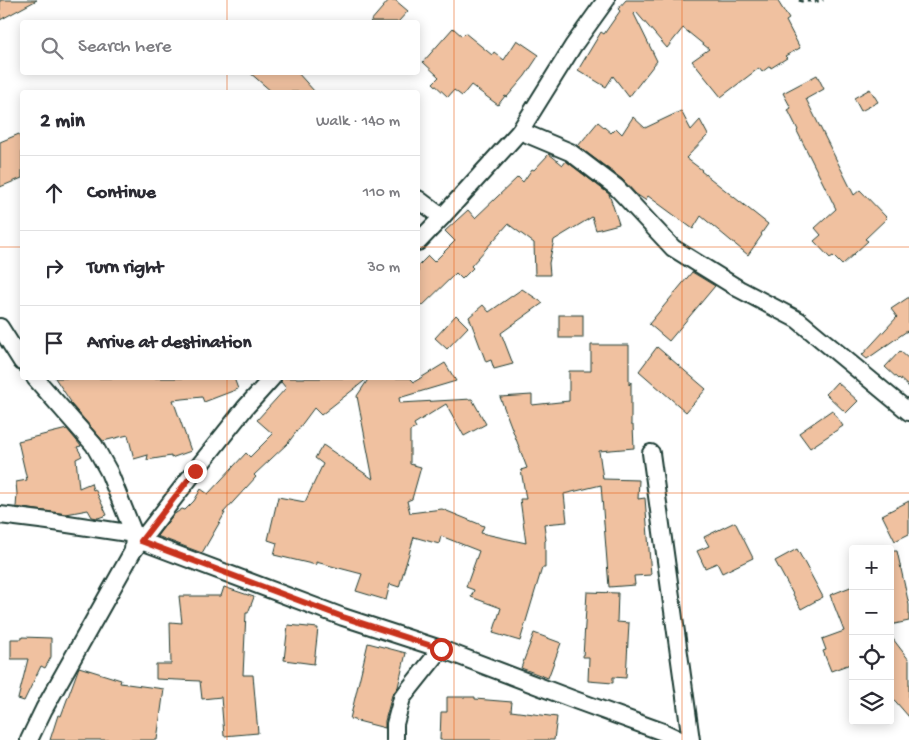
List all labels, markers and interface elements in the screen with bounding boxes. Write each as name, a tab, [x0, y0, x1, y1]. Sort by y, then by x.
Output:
search box	[20, 20, 420, 75]
icon: search	[38, 34, 66, 62]
text: Search here	[78, 36, 172, 59]
text: 2 min	[40, 110, 85, 135]
text: Walk · 140 m	[316, 113, 400, 132]
icon: ahead	[40, 179, 68, 207]
text: Continue	[87, 182, 156, 205]
text: 110 m	[363, 184, 400, 203]
icon: right	[40, 254, 68, 282]
text: Turn right	[87, 257, 163, 280]
text: 30 m	[367, 259, 400, 278]
icon: arrive	[40, 329, 68, 357]
text: Arrive at destination	[87, 332, 251, 355]
route end	[184, 460, 207, 483]
map controls	[849, 545, 894, 725]
button: +	[849, 545, 894, 590]
button: −	[849, 590, 894, 635]
button: locate	[849, 635, 894, 680]
route start	[430, 638, 453, 661]
button: layers	[849, 680, 894, 725]

